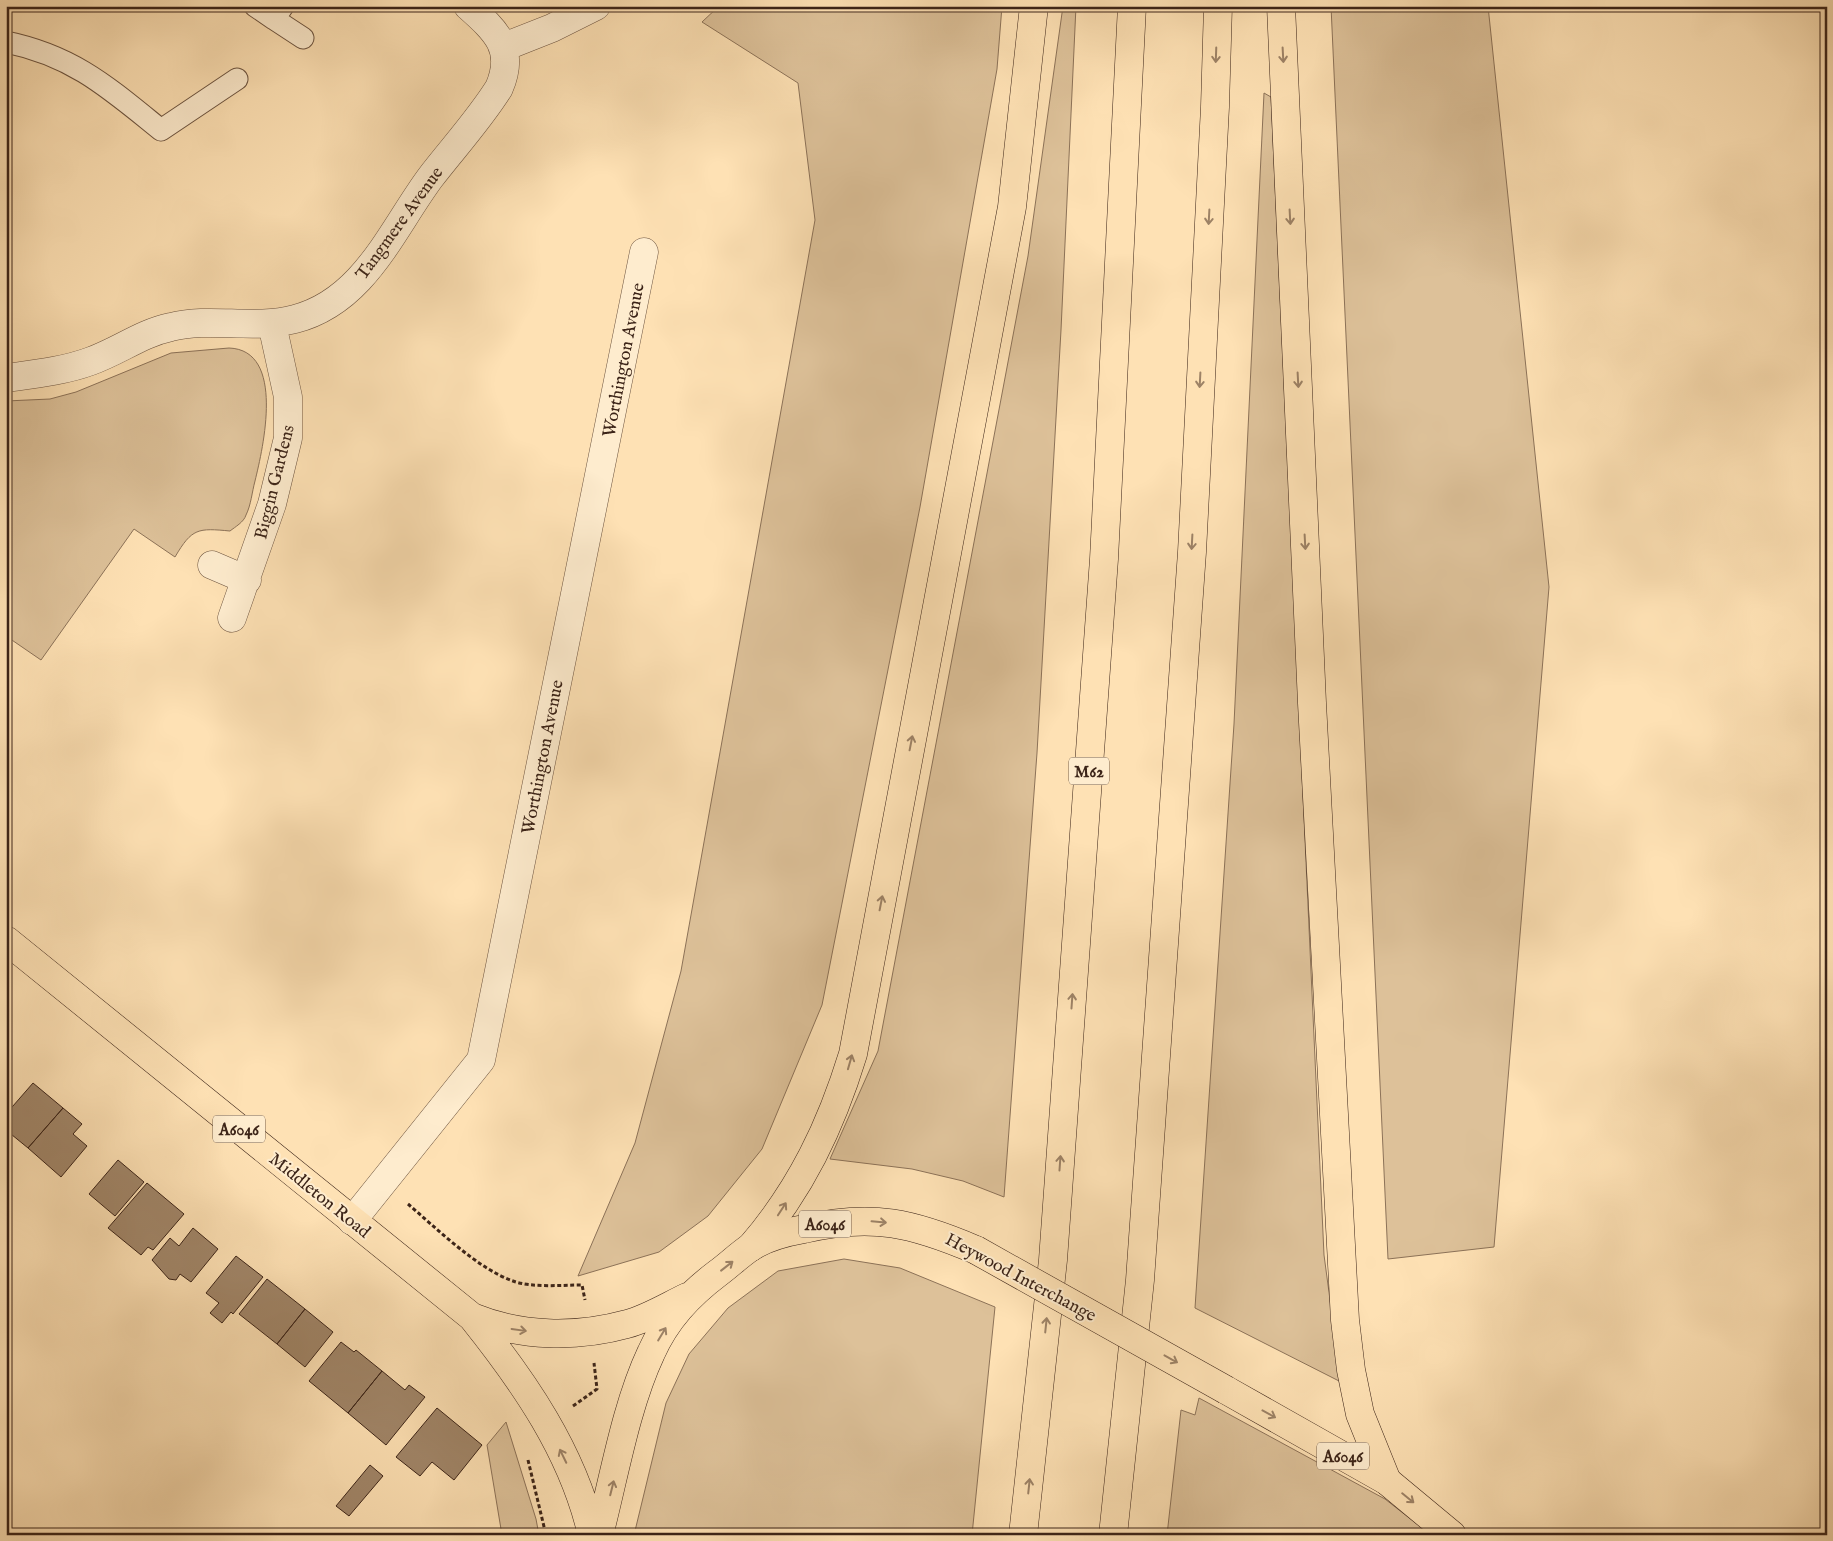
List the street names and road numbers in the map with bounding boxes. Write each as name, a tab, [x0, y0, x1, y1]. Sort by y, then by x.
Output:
street label: Tangmere Avenue	[351, 163, 449, 285]
street label: Worthington Avenue	[598, 281, 651, 439]
street label: Biggin Gardens	[250, 423, 301, 542]
street label: Worthington Avenue	[517, 678, 570, 836]
road number: M62	[1069, 758, 1109, 784]
road number: A6046	[213, 1116, 265, 1142]
street label: Middleton Road	[264, 1148, 375, 1244]
road number: A6046	[799, 1210, 851, 1238]
street label: Heywood Interchange	[941, 1229, 1100, 1328]
road number: A6046	[1317, 1442, 1369, 1470]

